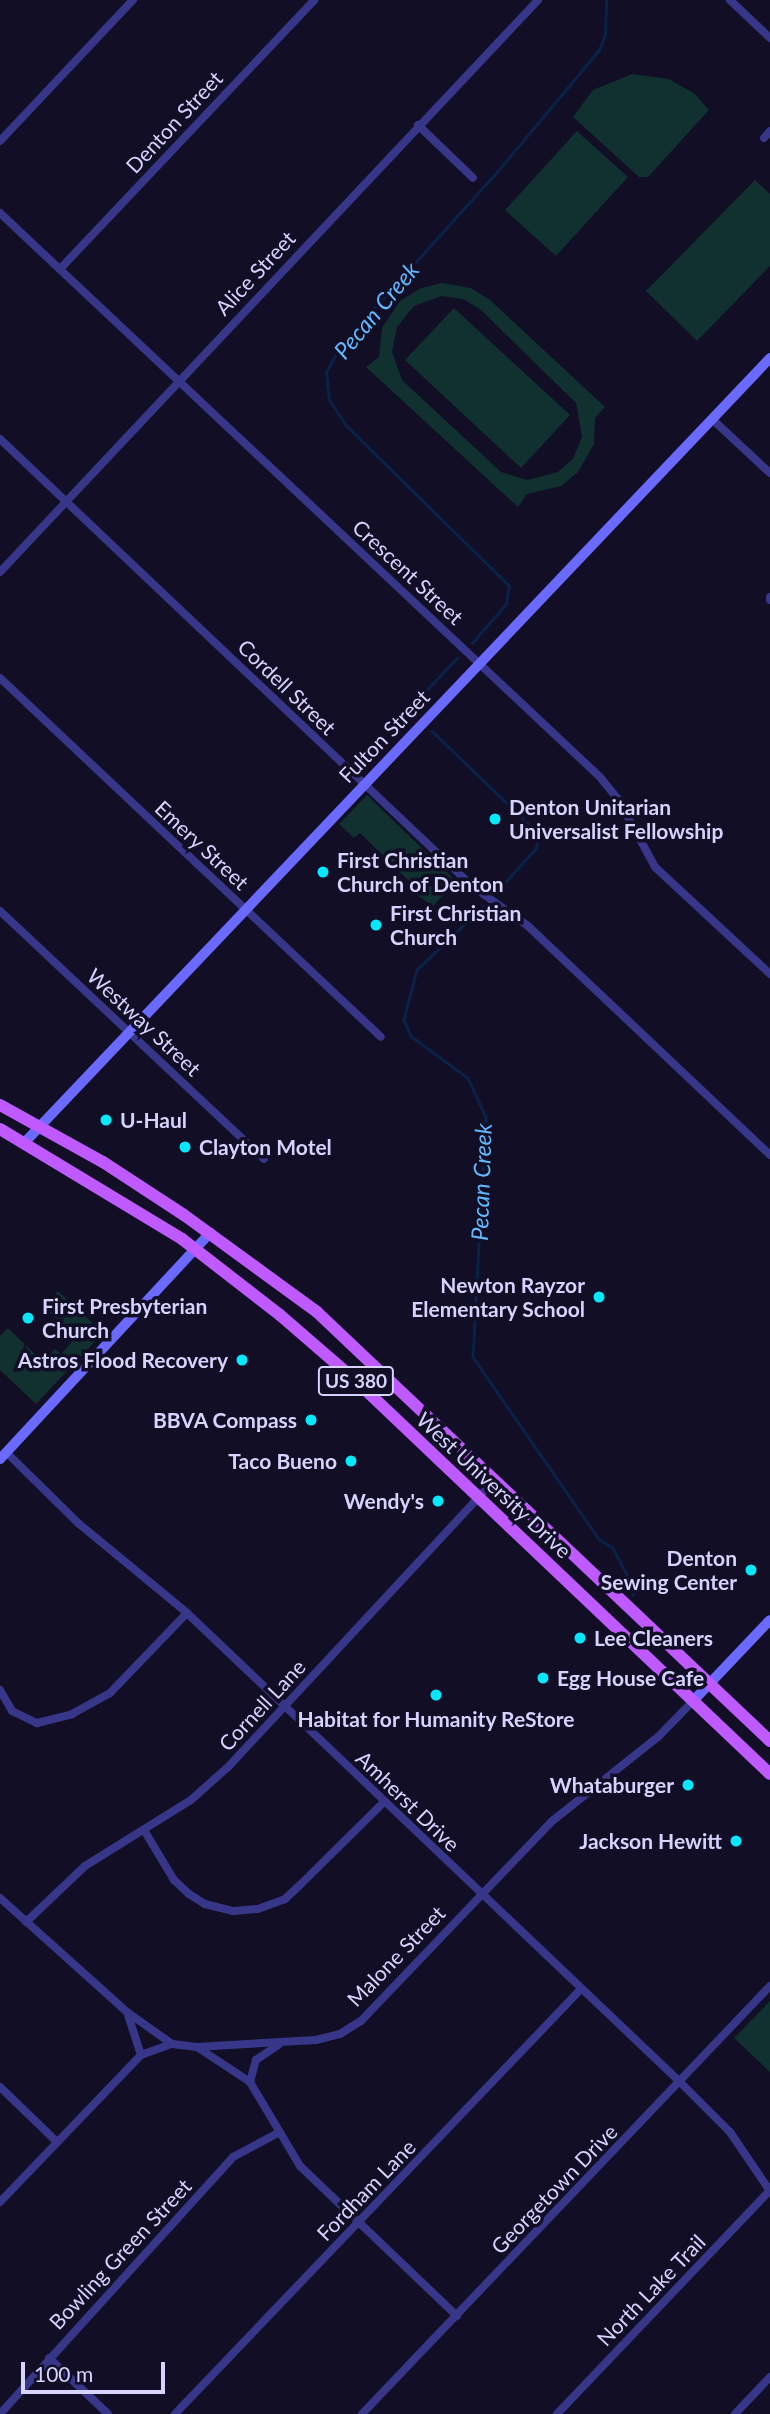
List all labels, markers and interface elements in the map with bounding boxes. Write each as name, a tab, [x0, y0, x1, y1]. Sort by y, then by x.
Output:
street label: Denton Street	[120, 66, 228, 178]
street label: Alice Street	[210, 226, 300, 320]
water label: Pecan Creek	[328, 256, 424, 364]
street label: Crescent Street	[347, 514, 469, 630]
street label: Cordell Street	[233, 634, 341, 740]
street label: Fulton Street	[333, 684, 435, 788]
place label: Denton Unitarian Universalist Fellowship	[509, 794, 723, 844]
street label: Emery Street	[150, 795, 254, 895]
marker: Denton Unitarian Universalist Fellowship	[487, 811, 503, 827]
place label: First Christian Church of Denton	[337, 847, 504, 897]
marker: First Christian Church of Denton	[315, 864, 331, 880]
place label: First Christian Church	[390, 900, 521, 950]
marker: First Christian Church	[368, 917, 384, 933]
street label: Westway Street	[82, 963, 206, 1081]
place label: U-Haul	[120, 1107, 187, 1133]
marker: U-Haul	[98, 1112, 114, 1128]
water label: Pecan Creek	[465, 1123, 497, 1241]
place label: Clayton Motel	[199, 1134, 332, 1160]
marker: Clayton Motel	[177, 1139, 193, 1155]
place label: Newton Rayzor Elementary School	[411, 1272, 585, 1322]
marker: Newton Rayzor Elementary School	[591, 1289, 607, 1305]
place label: First Presbyterian Church	[42, 1293, 207, 1343]
marker: First Presbyterian Church	[20, 1310, 36, 1326]
place label: Astros Flood Recovery	[18, 1347, 228, 1373]
marker: Astros Flood Recovery	[234, 1352, 250, 1368]
road number: US 380	[318, 1366, 394, 1396]
place label: BBVA Compass	[152, 1407, 297, 1433]
street label: West University Drive	[411, 1407, 577, 1563]
marker: BBVA Compass	[303, 1412, 319, 1428]
place label: Taco Bueno	[228, 1448, 337, 1474]
marker: Taco Bueno	[343, 1453, 359, 1469]
place label: Wendy's	[344, 1488, 424, 1514]
marker: Wendy's	[430, 1493, 446, 1509]
place label: Denton Sewing Center	[601, 1545, 737, 1595]
marker: Denton Sewing Center	[743, 1562, 759, 1578]
place label: Lee Cleaners	[594, 1625, 713, 1651]
marker: Lee Cleaners	[572, 1630, 588, 1646]
street label: Cornell Lane	[213, 1654, 311, 1756]
place label: Egg House Cafe	[557, 1665, 704, 1691]
marker: Egg House Cafe	[535, 1670, 551, 1686]
marker: Habitat for Humanity ReStore	[428, 1687, 444, 1703]
place label: Habitat for Humanity ReStore	[297, 1706, 575, 1732]
street label: Amherst Drive	[351, 1745, 465, 1857]
place label: Whataburger	[550, 1772, 674, 1798]
marker: Whataburger	[680, 1777, 696, 1793]
place label: Jackson Hewitt	[579, 1828, 722, 1854]
marker: Jackson Hewitt	[728, 1833, 744, 1849]
street label: Malone Street	[342, 1901, 450, 2011]
street label: Georgetown Drive	[486, 2119, 622, 2259]
street label: Fordham Lane	[312, 2134, 420, 2246]
street label: Bowling Green Street	[44, 2174, 196, 2334]
street label: North Lake Trail	[591, 2229, 711, 2351]
scale bar	[24, 2348, 168, 2392]
text: 100 m	[34, 2361, 93, 2386]

